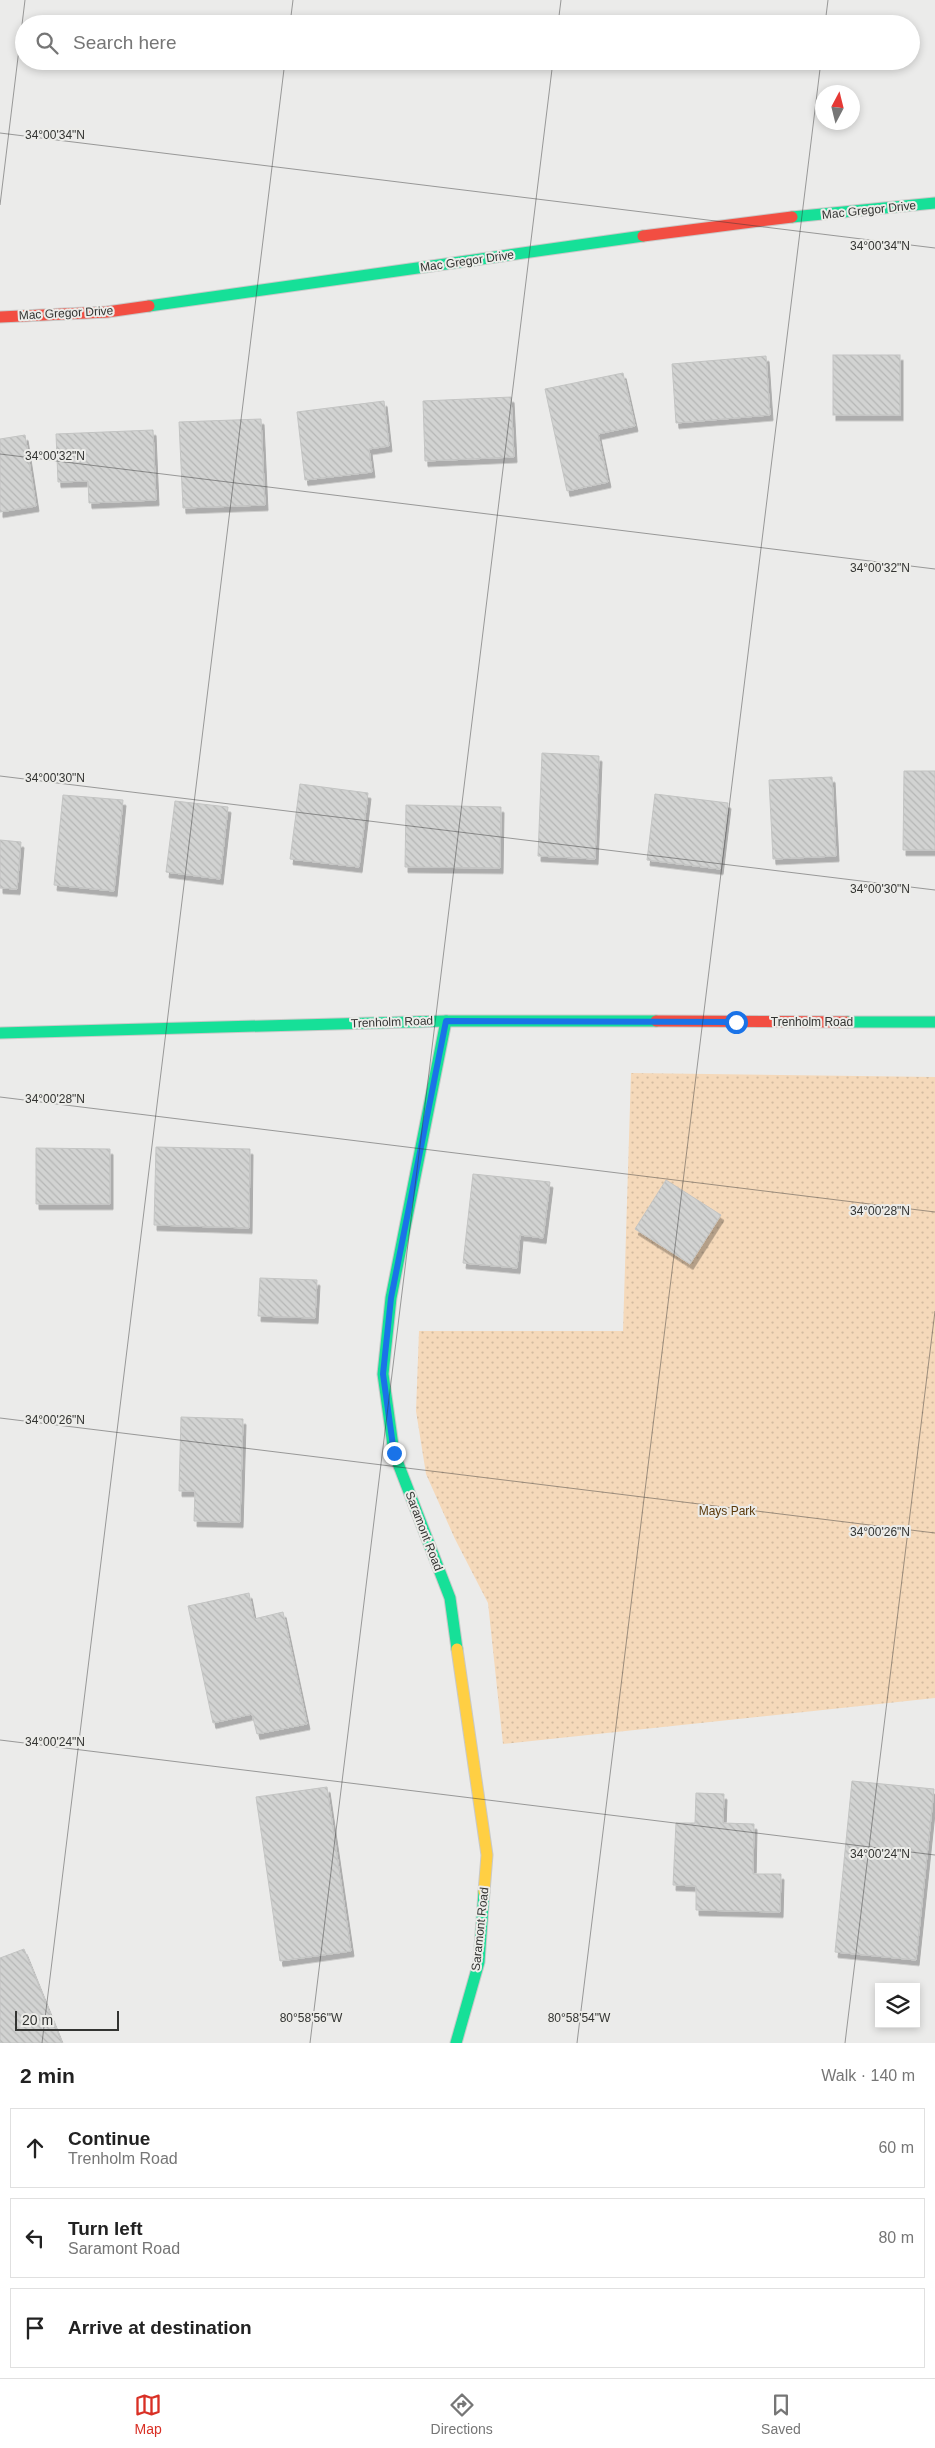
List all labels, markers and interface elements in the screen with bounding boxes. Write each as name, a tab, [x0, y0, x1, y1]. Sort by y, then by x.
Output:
search box	[15, 15, 920, 70]
icon: search	[33, 29, 61, 57]
text: Search here	[73, 32, 177, 53]
north arrow	[815, 85, 860, 130]
text: 34°00'34"N	[25, 128, 85, 142]
street label: Mac Gregor Drive	[821, 198, 917, 222]
text: 34°00'34"N	[850, 239, 910, 253]
street label: Mac Gregor Drive	[419, 247, 515, 275]
street label: Mac Gregor Drive	[18, 304, 114, 322]
text: 34°00'32"N	[25, 449, 85, 463]
text: 34°00'32"N	[850, 561, 910, 575]
text: 34°00'30"N	[25, 771, 85, 785]
text: 34°00'30"N	[850, 882, 910, 896]
route start	[725, 1011, 748, 1034]
street label: Trenholm Road	[351, 1014, 433, 1030]
street label: Trenholm Road	[771, 1015, 853, 1029]
text: 34°00'28"N	[25, 1092, 85, 1106]
text: 34°00'28"N	[850, 1204, 910, 1218]
text: 34°00'26"N	[25, 1413, 85, 1427]
route end	[383, 1442, 406, 1465]
street label: Saramont Road	[402, 1489, 446, 1573]
park label: Mays Park	[699, 1504, 756, 1518]
text: 34°00'26"N	[850, 1525, 910, 1539]
text: 34°00'24"N	[25, 1735, 85, 1749]
text: 34°00'24"N	[850, 1847, 910, 1861]
street label: Saramont Road	[469, 1886, 491, 1972]
map controls	[875, 1983, 920, 2028]
button: layers	[875, 1983, 920, 2028]
scale bar	[15, 2008, 119, 2031]
text: 80°58'56"W	[280, 2011, 343, 2025]
text: 80°58'54"W	[548, 2011, 611, 2025]
text: 20 m	[22, 2012, 53, 2028]
text: 2 min	[20, 2064, 75, 2087]
text: Walk · 140 m	[821, 2067, 915, 2084]
text: Continue	[68, 2128, 150, 2149]
icon: ahead	[21, 2134, 49, 2162]
text: 60 m	[878, 2139, 914, 2156]
text: Trenholm Road	[68, 2150, 178, 2167]
text: Turn left	[68, 2218, 143, 2239]
icon: left	[21, 2224, 49, 2252]
text: 80 m	[878, 2229, 914, 2246]
text: Saramont Road	[68, 2240, 180, 2257]
icon: arrive	[21, 2314, 49, 2342]
text: Arrive at destination	[68, 2317, 252, 2338]
tab: Map	[134, 2391, 162, 2437]
tab: Directions	[431, 2391, 493, 2437]
tab: Saved	[761, 2391, 801, 2437]

